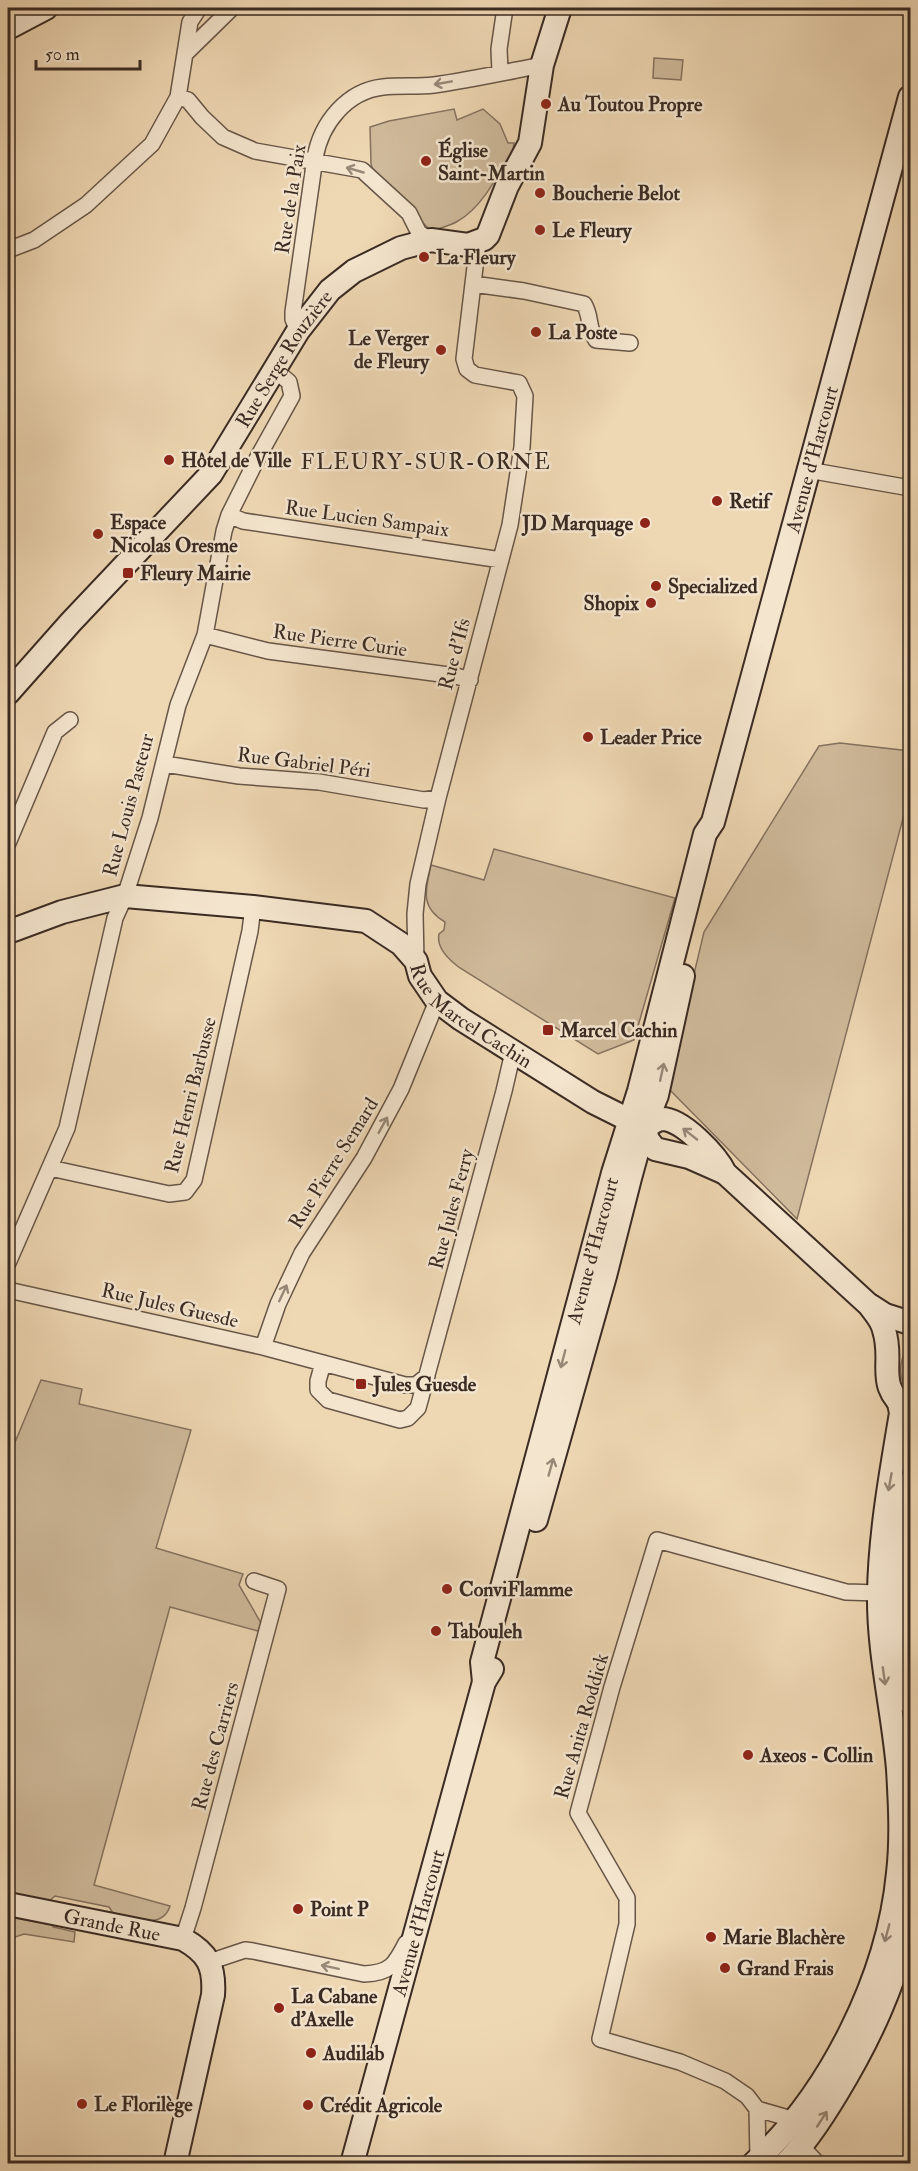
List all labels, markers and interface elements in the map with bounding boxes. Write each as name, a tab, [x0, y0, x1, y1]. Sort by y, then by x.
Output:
scale bar	[36, 33, 140, 71]
text: 50 m	[45, 43, 80, 66]
one-way arrow	[434, 78, 453, 89]
place label: Au Toutou Propre	[557, 92, 703, 118]
marker: Au Toutou Propre	[539, 97, 553, 111]
place label: Église Saint-Martin	[438, 137, 546, 186]
street label: Rue de la Paix	[269, 142, 312, 256]
marker: Église Saint-Martin	[419, 154, 433, 168]
one-way arrow	[346, 163, 365, 175]
place label: Boucherie Belot	[552, 181, 680, 206]
marker: Boucherie Belot	[533, 186, 547, 200]
place label: Le Fleury	[552, 218, 633, 244]
marker: Le Fleury	[533, 223, 547, 237]
place label: La Fleury	[436, 245, 517, 271]
marker: La Fleury	[417, 250, 431, 264]
street label: Rue Serge Rouzière	[230, 285, 338, 432]
place label: La Poste	[548, 320, 618, 345]
marker: La Poste	[529, 325, 543, 339]
place label: Le Verger de Fleury	[348, 326, 430, 375]
marker: Le Verger de Fleury	[434, 343, 448, 357]
street label: Avenue d'Harcourt	[780, 383, 844, 537]
place label: Hôtel de Ville	[181, 448, 292, 473]
district label: FLEURY-SUR-ORNE	[301, 448, 551, 476]
marker: Hôtel de Ville	[162, 453, 176, 467]
place label: Retif	[729, 489, 773, 514]
marker: Retif	[710, 494, 724, 508]
street label: Rue Lucien Sampaix	[283, 495, 451, 543]
place label: Espace Nicolas Oresme	[109, 510, 238, 558]
place label: JD Marquage	[521, 511, 634, 537]
marker: JD Marquage	[638, 516, 652, 530]
marker: Espace Nicolas Oresme	[91, 527, 105, 541]
place label: Fleury Mairie	[140, 561, 251, 587]
marker: Fleury Mairie	[121, 566, 135, 580]
place label: Specialized	[668, 574, 758, 600]
marker: Specialized	[649, 579, 663, 593]
place label: Shopix	[584, 591, 639, 617]
marker: Shopix	[644, 596, 658, 610]
street label: Rue d'Ifs	[433, 615, 476, 693]
street label: Rue Pierre Curie	[271, 619, 409, 662]
place label: Leader Price	[600, 725, 702, 750]
street label: Rue Louis Pasteur	[97, 730, 160, 879]
marker: Leader Price	[581, 730, 595, 744]
street label: Rue Gabriel Péri	[236, 742, 372, 783]
street label: Rue Marcel Cachin	[404, 961, 537, 1074]
street label: Rue Henri Barbusse	[159, 1015, 222, 1176]
place label: Marcel Cachin	[559, 1018, 678, 1043]
marker: Marcel Cachin	[541, 1023, 555, 1037]
one-way arrow	[657, 1062, 668, 1082]
street label: Rue Pierre Semard	[283, 1093, 384, 1234]
one-way arrow	[377, 1117, 389, 1134]
one-way arrow	[683, 1128, 699, 1141]
street label: Rue Jules Ferry	[423, 1145, 480, 1272]
street label: Avenue d'Harcourt	[561, 1174, 624, 1328]
street label: Rue Jules Guesde	[99, 1278, 241, 1333]
one-way arrow	[278, 1284, 290, 1302]
one-way arrow	[557, 1349, 568, 1368]
place label: Jules Guesde	[372, 1372, 477, 1397]
marker: Jules Guesde	[354, 1377, 368, 1391]
one-way arrow	[546, 1458, 557, 1477]
one-way arrow	[884, 1471, 895, 1491]
place label: ConviFlamme	[459, 1577, 573, 1602]
marker: ConviFlamme	[440, 1582, 454, 1596]
place label: Tabouleh	[447, 1619, 523, 1644]
marker: Tabouleh	[429, 1624, 443, 1638]
street label: Rue Anita Roddick	[549, 1650, 614, 1802]
one-way arrow	[879, 1665, 890, 1685]
street label: Rue des Carriers	[186, 1679, 245, 1813]
place label: Axeos - Collin	[759, 1743, 874, 1768]
marker: Axeos - Collin	[741, 1748, 755, 1762]
street label: Avenue d'Harcourt	[386, 1846, 451, 2000]
place label: Point P	[310, 1897, 369, 1922]
marker: Point P	[291, 1902, 305, 1916]
street label: Grande Rue	[61, 1903, 162, 1947]
one-way arrow	[881, 1923, 892, 1942]
place label: Marie Blachère	[722, 1925, 845, 1950]
marker: Marie Blachère	[704, 1930, 718, 1944]
place label: Grand Frais	[737, 1956, 834, 1981]
one-way arrow	[320, 1960, 339, 1972]
marker: Grand Frais	[718, 1961, 732, 1975]
place label: La Cabane d'Axelle	[291, 1984, 378, 2032]
marker: La Cabane d'Axelle	[272, 2001, 286, 2015]
place label: Audilab	[322, 2041, 384, 2066]
marker: Audilab	[304, 2046, 318, 2060]
place label: Le Florilège	[94, 2092, 193, 2118]
place label: Crédit Agricole	[320, 2093, 443, 2119]
marker: Le Florilège	[75, 2097, 89, 2111]
marker: Crédit Agricole	[301, 2098, 315, 2112]
one-way arrow	[816, 2111, 828, 2127]

